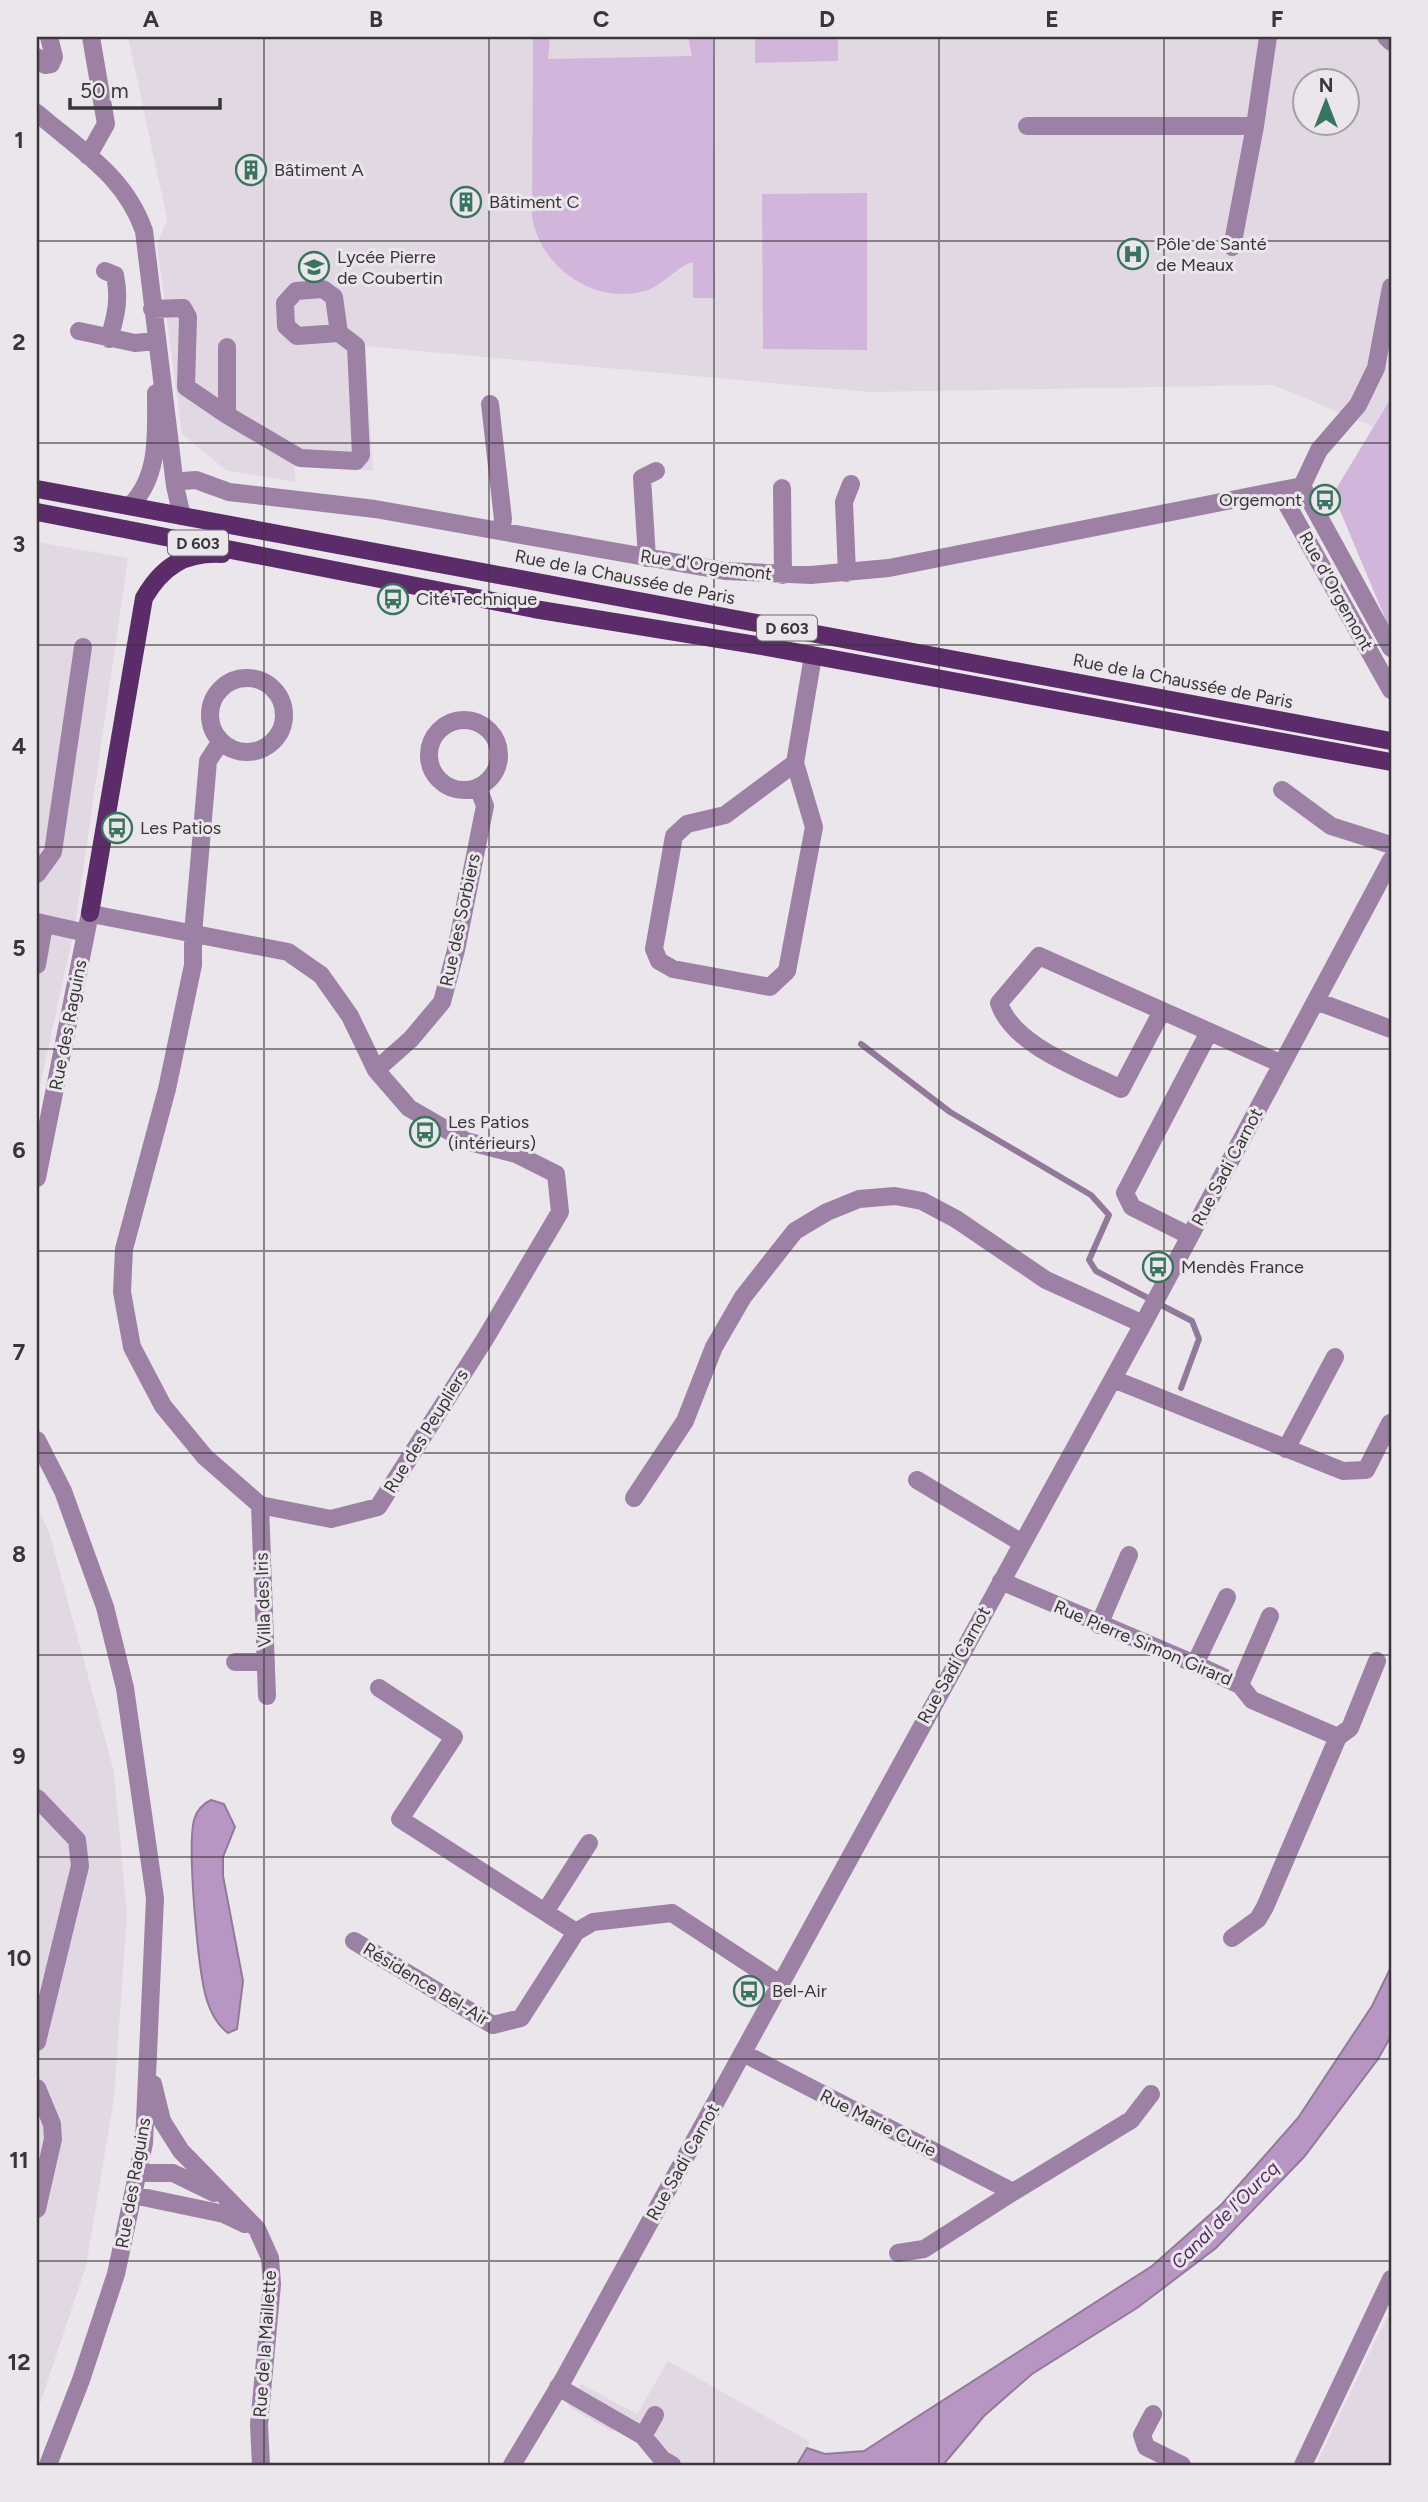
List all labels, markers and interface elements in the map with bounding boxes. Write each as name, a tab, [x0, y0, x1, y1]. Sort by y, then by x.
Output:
text: A	[143, 5, 160, 33]
text: B	[369, 5, 383, 33]
text: C	[593, 5, 610, 33]
text: D	[819, 5, 835, 33]
text: E	[1045, 5, 1059, 33]
text: F	[1271, 5, 1284, 33]
scale bar	[70, 66, 220, 110]
north arrow	[1292, 66, 1362, 136]
text: N	[1319, 74, 1333, 97]
text: 50 m	[80, 78, 129, 103]
text: 1	[14, 126, 24, 154]
building icon: Bâtiment A	[234, 153, 268, 187]
place label: Bâtiment A	[274, 159, 364, 181]
building icon: Bâtiment C	[449, 185, 483, 219]
place label: Bâtiment C	[489, 191, 580, 213]
place label: Pôle de Santé de Meaux	[1156, 233, 1267, 276]
hospital icon: Pôle de Santé de Meaux	[1116, 237, 1150, 271]
place label: Lycée Pierre de Coubertin	[337, 246, 443, 289]
school or university icon: Lycée Pierre de Coubertin	[297, 250, 331, 284]
text: 2	[12, 328, 26, 356]
bus stop icon: Orgemont	[1308, 483, 1342, 517]
place label: Orgemont	[1219, 489, 1302, 511]
street label: Rue d'Orgemont	[1294, 528, 1378, 655]
text: 3	[13, 530, 25, 558]
road number: D 603	[168, 530, 228, 556]
street label: Rue de la Chaussée de Paris	[513, 545, 737, 609]
street label: Rue d'Orgemont	[639, 545, 773, 585]
bus stop icon: Cité Technique	[376, 582, 410, 616]
place label: Cité Technique	[416, 588, 537, 610]
road number: D 603	[757, 615, 817, 640]
street label: Rue de la Chaussée de Paris	[1071, 649, 1295, 713]
text: 4	[12, 732, 26, 760]
bus stop icon: Les Patios	[100, 811, 134, 845]
place label: Les Patios	[140, 817, 221, 839]
street label: Rue des Sorbiers	[435, 851, 485, 989]
text: 5	[12, 934, 26, 962]
street label: Rue des Raguins	[45, 958, 91, 1092]
street label: Rue Sadi Carnot	[1187, 1104, 1267, 1230]
place label: Les Patios (intérieurs)	[448, 1111, 536, 1154]
bus stop icon: Les Patios (intérieurs)	[408, 1115, 442, 1149]
text: 6	[12, 1136, 26, 1164]
bus stop icon: Mendès France	[1141, 1250, 1175, 1284]
place label: Mendès France	[1181, 1256, 1304, 1278]
text: 7	[13, 1338, 26, 1366]
street label: Rue des Peupliers	[379, 1365, 473, 1497]
text: 8	[12, 1540, 26, 1568]
street label: Villa des Iris	[250, 1552, 276, 1648]
street label: Rue Pierre Simon Girard	[1050, 1595, 1236, 1691]
street label: Rue Sadi Carnot	[913, 1602, 995, 1727]
text: 9	[12, 1742, 26, 1770]
street label: Résidence Bel-Air	[359, 1938, 493, 2030]
text: 10	[7, 1944, 31, 1972]
bus stop icon: Bel-Air	[732, 1974, 766, 2008]
place label: Bel-Air	[772, 1980, 827, 2002]
street label: Rue Marie Curie	[816, 2084, 940, 2162]
street label: Rue Sadi Carnot	[642, 2099, 724, 2224]
street label: Rue des Raguins	[111, 2116, 155, 2250]
text: 11	[9, 2146, 29, 2174]
water label: Canal de l'Ourcq	[1166, 2156, 1284, 2274]
street label: Rue de la Maillette	[249, 2269, 281, 2418]
text: 12	[7, 2348, 31, 2376]

